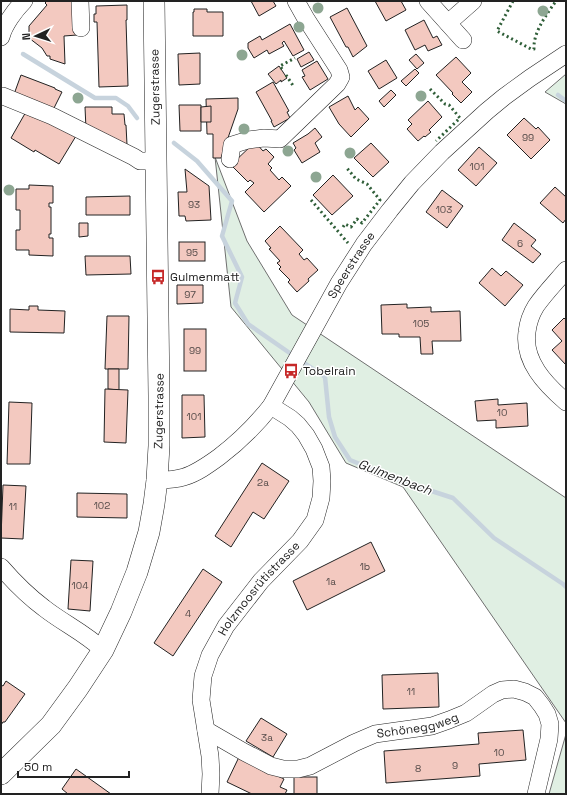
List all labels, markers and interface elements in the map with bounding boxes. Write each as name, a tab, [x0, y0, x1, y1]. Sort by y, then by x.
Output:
north arrow	[16, 16, 56, 56]
text: N	[19, 33, 33, 41]
street label: Zugerstrasse	[146, 49, 164, 125]
house number: 99	[522, 131, 534, 144]
house number: 101	[470, 160, 484, 173]
house number: 93	[188, 198, 200, 211]
house number: 103	[436, 203, 452, 216]
street label: Speerstrasse	[324, 228, 379, 301]
house number: 6	[517, 237, 523, 250]
house number: 95	[186, 246, 198, 259]
bus stop icon: Gulmenmatt	[149, 268, 167, 286]
place label: Gulmenmatt	[170, 269, 240, 285]
house number: 97	[184, 288, 196, 301]
house number: 105	[413, 317, 429, 330]
house number: 99	[189, 344, 201, 357]
bus stop icon: Tobelrain	[282, 362, 300, 380]
place label: Tobelrain	[303, 363, 356, 379]
street label: Zugerstrasse	[150, 373, 168, 449]
house number: 10	[497, 406, 507, 419]
house number: 101	[187, 410, 201, 423]
water label: Gulmenbach	[356, 455, 435, 499]
house number: 2a	[257, 476, 269, 489]
house number: 102	[94, 499, 110, 512]
house number: 11	[9, 500, 17, 513]
street label: Holzmoosrütistrasse	[214, 538, 303, 638]
house number: 1b	[360, 560, 370, 573]
house number: 1a	[326, 575, 336, 588]
house number: 104	[72, 579, 88, 592]
house number: 4	[185, 607, 191, 620]
house number: 11	[407, 685, 415, 698]
street label: Schöneggweg	[376, 709, 461, 742]
house number: 3a	[261, 731, 273, 744]
house number: 10	[494, 746, 504, 759]
scale bar	[18, 753, 129, 779]
text: 50 m	[24, 759, 52, 775]
house number: 9	[452, 759, 458, 772]
house number: 8	[415, 762, 421, 775]

